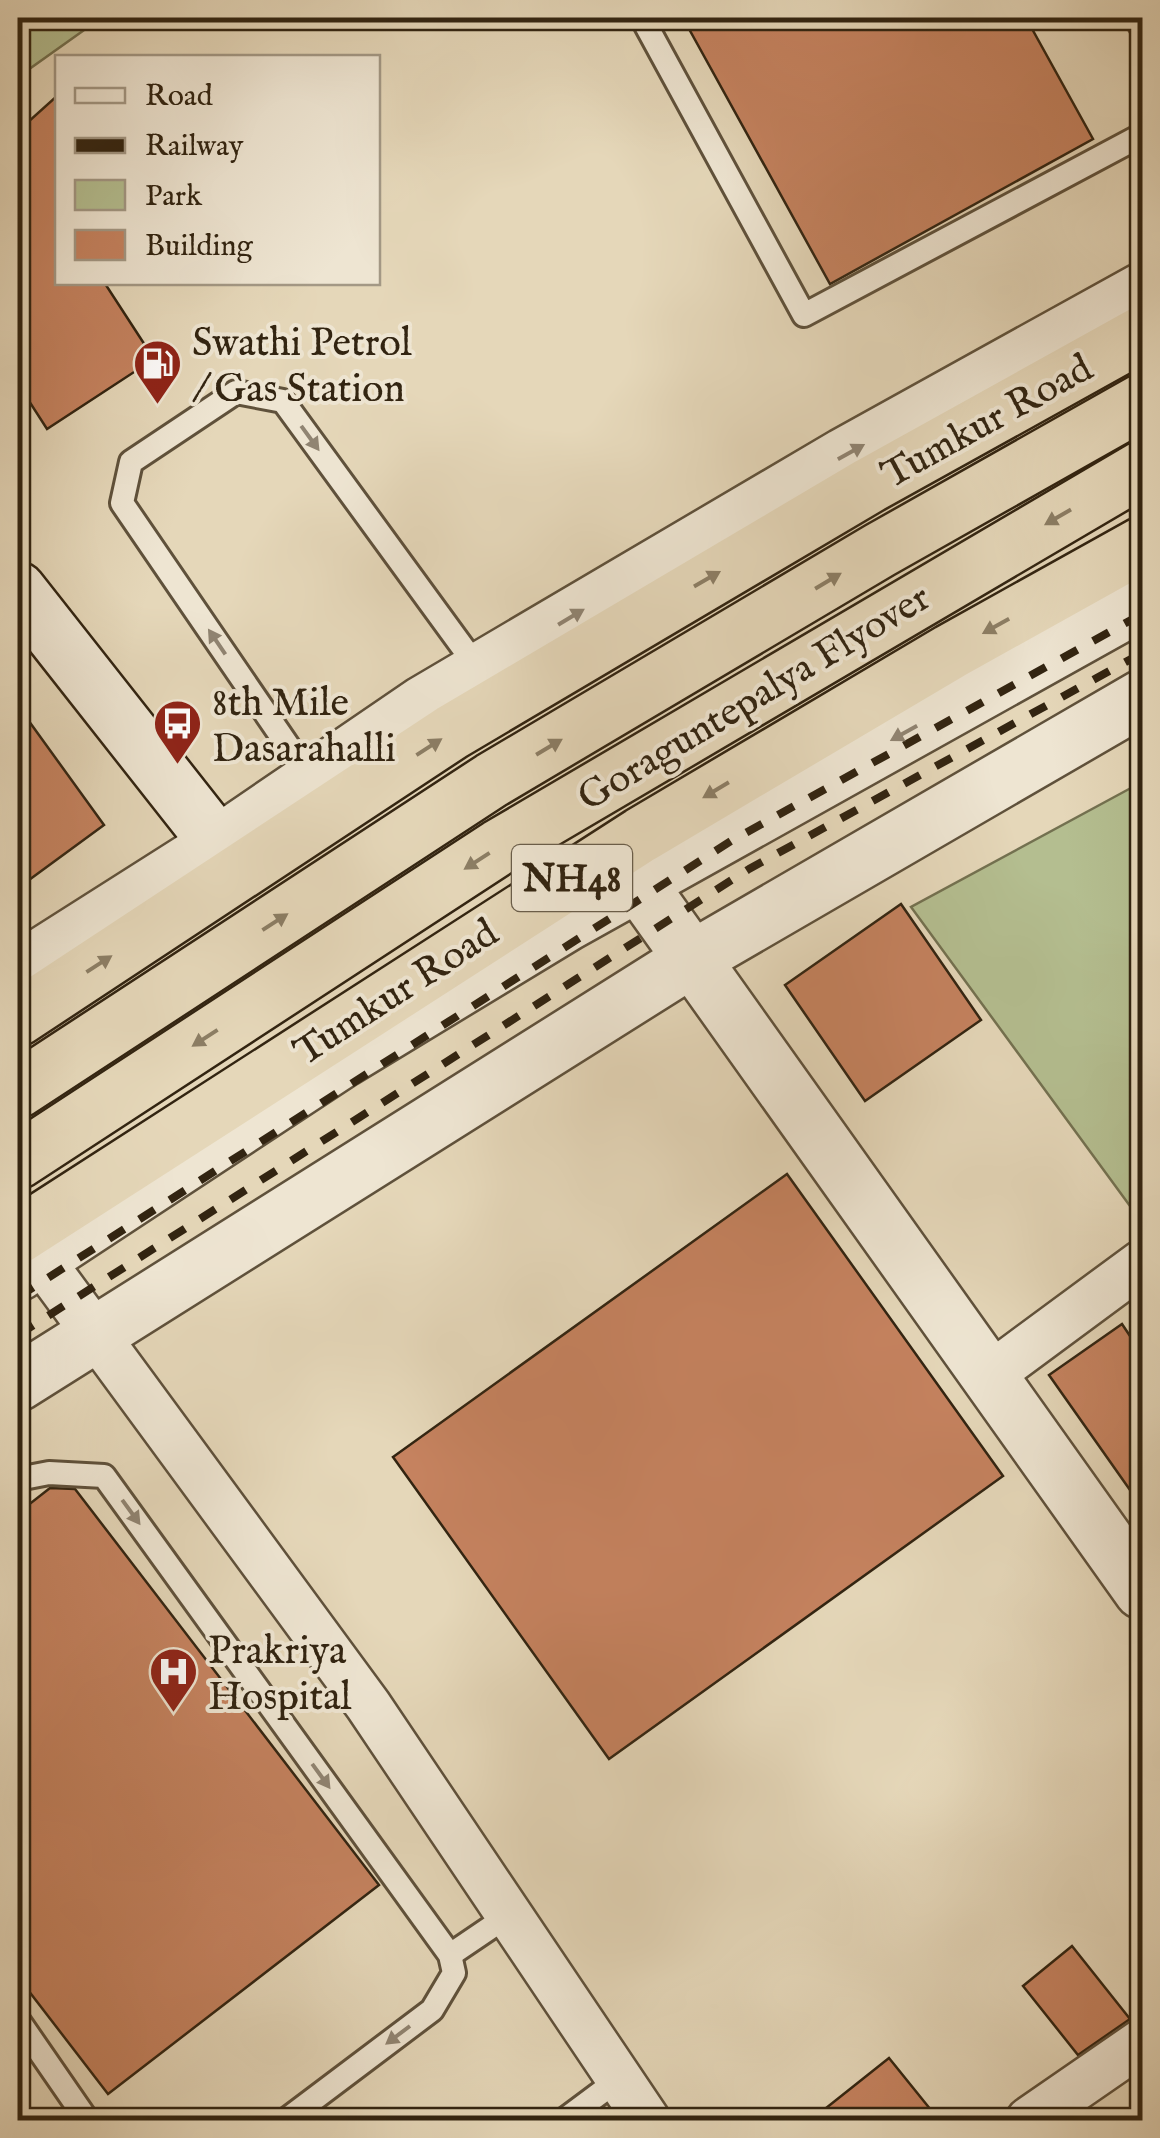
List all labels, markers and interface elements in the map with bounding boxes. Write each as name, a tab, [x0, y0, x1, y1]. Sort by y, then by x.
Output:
legend	[55, 55, 380, 285]
text: Road	[145, 78, 214, 116]
text: Railway	[145, 128, 244, 166]
text: Park	[145, 178, 203, 216]
text: Building	[145, 228, 254, 266]
place label: Swathi Petrol / Gas Station	[192, 319, 412, 416]
fuel station icon: Swathi Petrol / Gas Station	[131, 338, 183, 406]
street label: Tumkur Road	[873, 344, 1103, 502]
one-way arrow	[299, 424, 319, 451]
one-way arrow	[837, 444, 865, 461]
one-way arrow	[1044, 508, 1072, 526]
one-way arrow	[693, 571, 721, 588]
street label: Goraguntepalya Flyover	[569, 573, 941, 824]
one-way arrow	[814, 573, 842, 590]
one-way arrow	[557, 609, 585, 626]
one-way arrow	[982, 617, 1010, 635]
one-way arrow	[208, 629, 227, 656]
place label: 8th Mile Dasarahalli	[212, 679, 396, 776]
bus stop icon: 8th Mile Dasarahalli	[151, 698, 203, 766]
one-way arrow	[890, 724, 918, 742]
one-way arrow	[415, 739, 443, 757]
one-way arrow	[535, 739, 563, 756]
one-way arrow	[701, 781, 730, 798]
road number: NH48	[512, 845, 632, 911]
one-way arrow	[463, 851, 490, 869]
street label: Tumkur Road	[285, 909, 509, 1079]
one-way arrow	[261, 914, 289, 932]
one-way arrow	[85, 956, 113, 974]
one-way arrow	[191, 1029, 218, 1047]
one-way arrow	[120, 1499, 140, 1525]
place label: Prakriya Hospital	[208, 1627, 351, 1724]
hospital icon: Prakriya Hospital	[147, 1646, 199, 1714]
one-way arrow	[310, 1762, 330, 1789]
one-way arrow	[385, 2025, 411, 2045]

